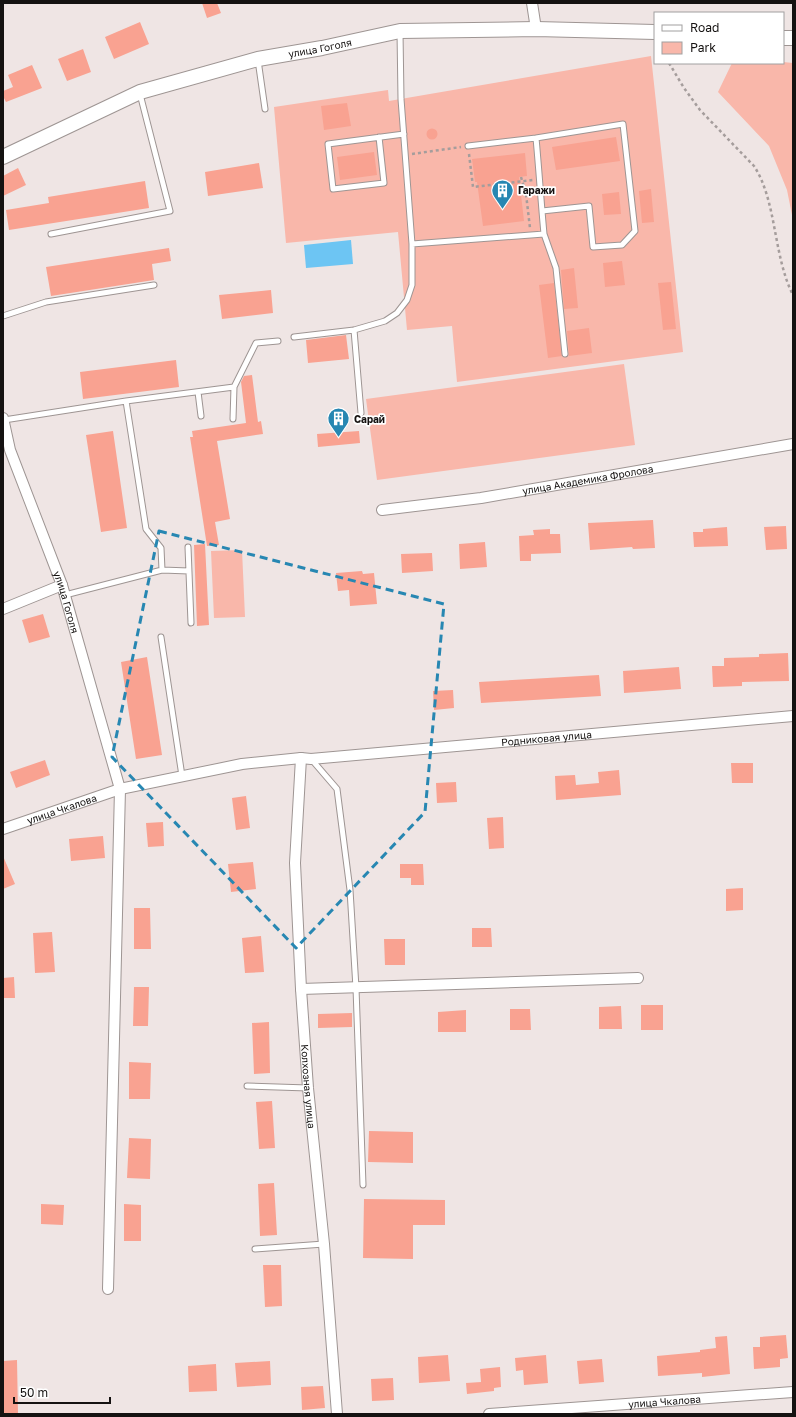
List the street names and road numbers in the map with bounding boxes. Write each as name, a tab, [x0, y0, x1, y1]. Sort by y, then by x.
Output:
street label: улица Гоголя	[287, 36, 353, 60]
street label: улица Академика Фролова	[521, 462, 654, 497]
street label: улица Гоголя	[51, 569, 81, 634]
street label: Родниковая улица	[501, 728, 592, 748]
street label: улица Чкалова	[25, 791, 98, 826]
street label: Колхозная улица	[299, 1044, 318, 1129]
street label: улица Чкалова	[628, 1393, 701, 1410]

